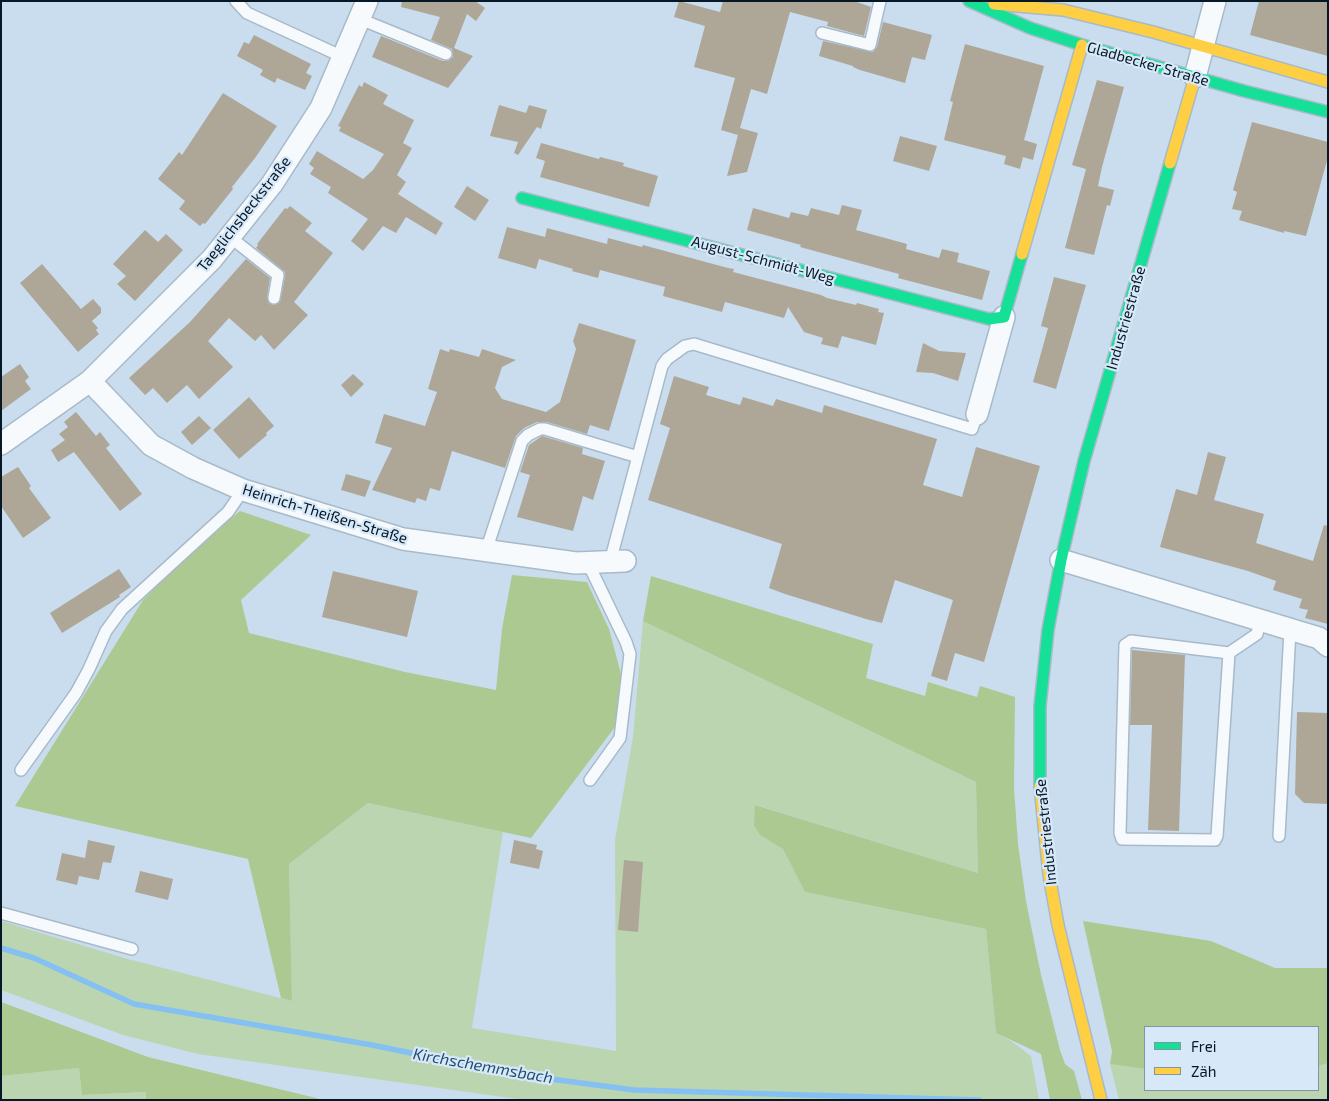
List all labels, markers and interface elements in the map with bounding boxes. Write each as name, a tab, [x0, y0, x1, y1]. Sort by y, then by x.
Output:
street label: Gladbecker Straße	[1085, 38, 1211, 90]
street label: Taeglichsbeckstraße	[193, 153, 295, 275]
street label: August-Schmidt-Weg	[690, 232, 836, 288]
street label: Industriestraße	[1103, 264, 1149, 372]
street label: Heinrich-Theißen-Straße	[240, 480, 410, 548]
street label: Industriestraße	[1031, 778, 1061, 886]
legend	[1144, 1026, 1319, 1091]
text: Frei	[1191, 1037, 1216, 1055]
water label: Kirchschemmsbach	[412, 1044, 554, 1088]
text: Zäh	[1191, 1062, 1216, 1080]

